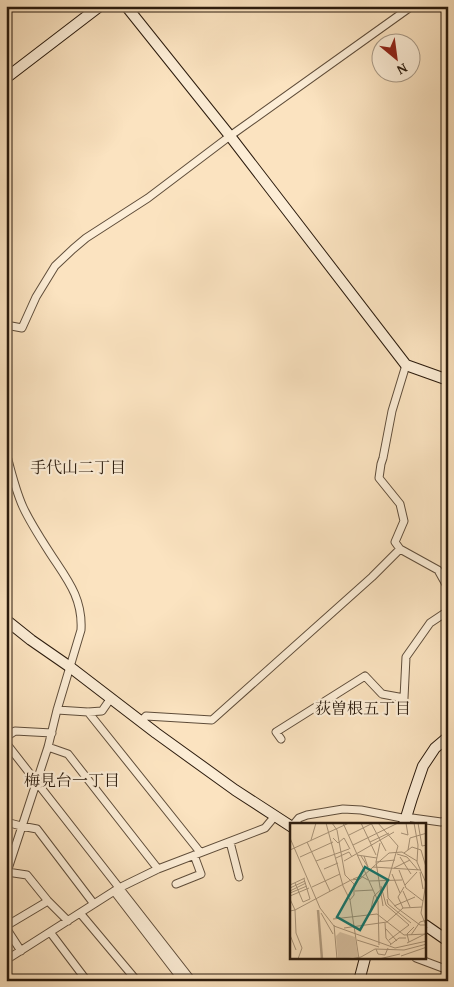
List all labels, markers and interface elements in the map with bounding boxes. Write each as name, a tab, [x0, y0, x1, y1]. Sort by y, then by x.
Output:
north arrow	[372, 32, 422, 82]
text: N	[393, 58, 411, 81]
district label: 手代山二丁目	[30, 455, 126, 479]
district label: 荻曽根五丁目	[315, 696, 411, 720]
district label: 梅見台一丁目	[24, 768, 120, 792]
inset map	[290, 823, 426, 960]

